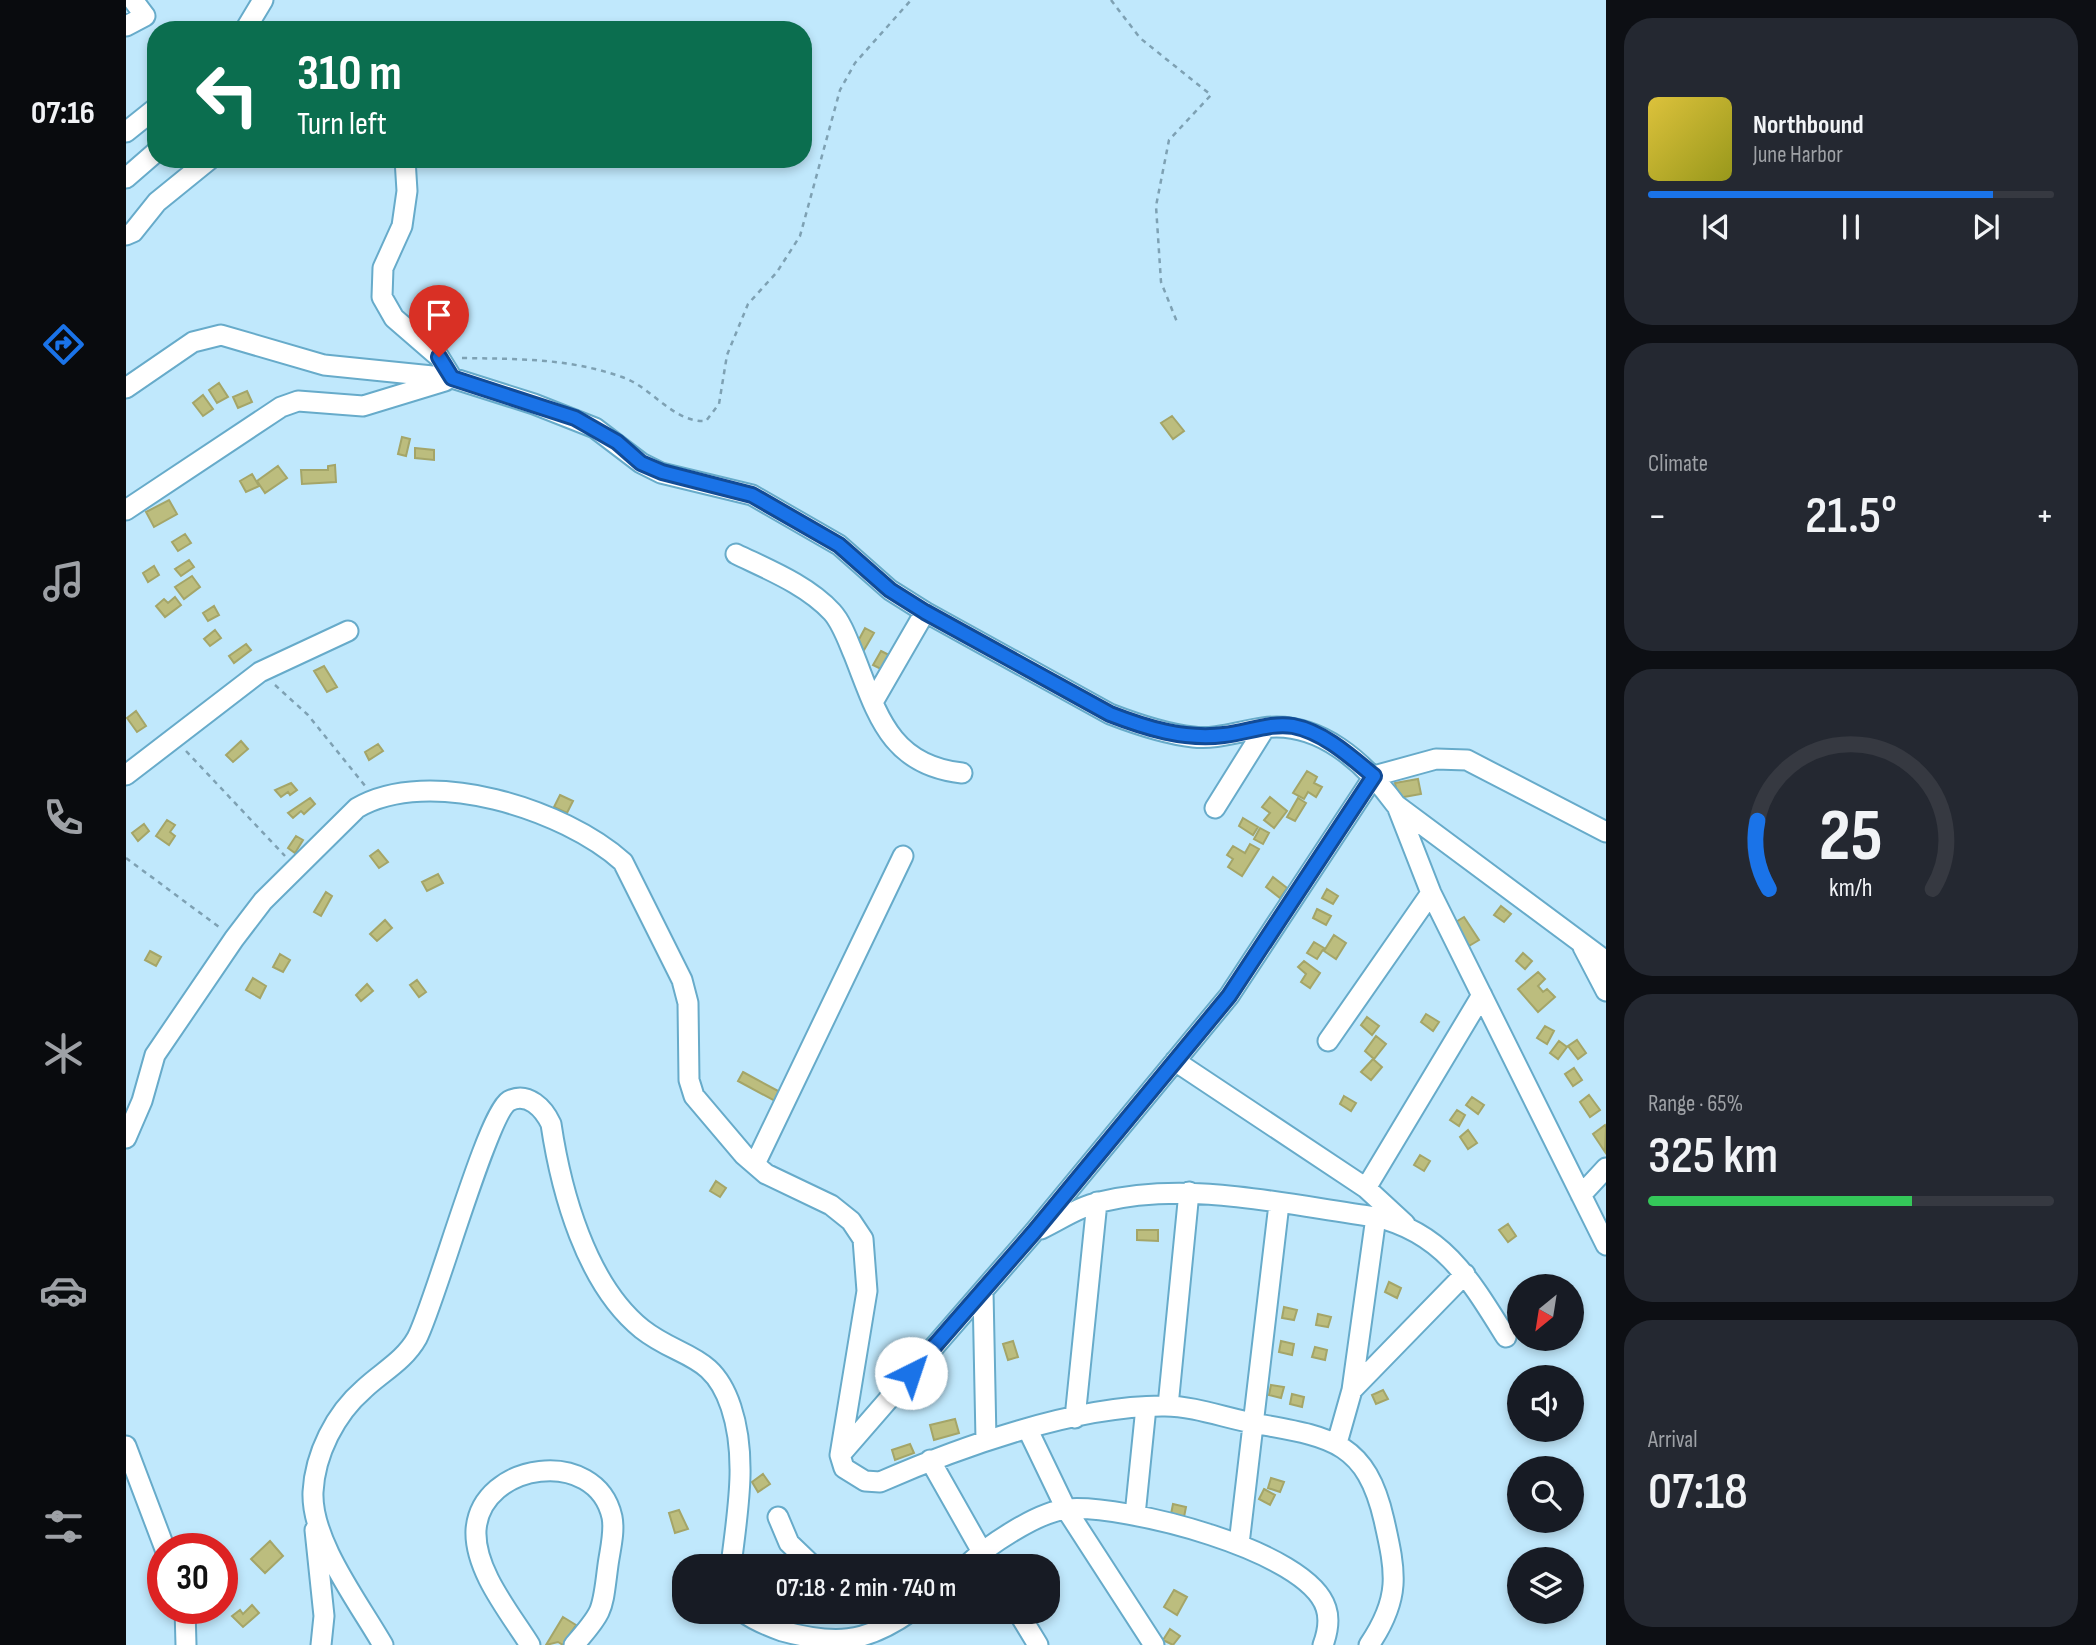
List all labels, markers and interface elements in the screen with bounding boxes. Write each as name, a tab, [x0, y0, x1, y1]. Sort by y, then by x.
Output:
text: 310 m	[297, 45, 402, 104]
icon: left	[182, 49, 273, 140]
text: 07:16	[31, 94, 95, 133]
text: Turn left	[297, 105, 387, 144]
text: Northbound	[1753, 110, 1864, 141]
text: June Harbor	[1753, 141, 1843, 169]
icon: previous	[1697, 208, 1735, 246]
icon: pause	[1832, 208, 1870, 246]
icon: next	[1967, 208, 2005, 246]
pin	[409, 285, 469, 357]
icon: arrive	[420, 296, 458, 334]
icon: directions	[39, 320, 88, 369]
text: Climate	[1648, 450, 1708, 478]
text: 21.5°	[1805, 485, 1897, 548]
text: −	[1648, 494, 1667, 539]
text: +	[2035, 494, 2054, 539]
icon: music	[39, 557, 88, 606]
icon: phone	[39, 793, 88, 842]
text: 25	[1819, 793, 1883, 881]
text: km/h	[1829, 872, 1873, 903]
icon: climate	[39, 1029, 88, 1078]
text: Range · 65%	[1648, 1090, 1743, 1118]
text: 325 km	[1648, 1125, 1778, 1188]
icon: car	[39, 1266, 88, 1315]
north arrow	[1507, 1274, 1584, 1351]
map controls	[1507, 1274, 1584, 1624]
position arrow	[874, 1336, 948, 1410]
button: sound	[1507, 1365, 1584, 1442]
text: Arrival	[1648, 1426, 1697, 1454]
button: search	[1507, 1456, 1584, 1533]
text: 07:18	[1648, 1461, 1748, 1524]
icon: filters	[39, 1502, 88, 1551]
speed limit sign: 30	[147, 1533, 238, 1624]
button: layers	[1507, 1547, 1584, 1624]
text: 07:18 · 2 min · 740 m	[776, 1573, 956, 1604]

